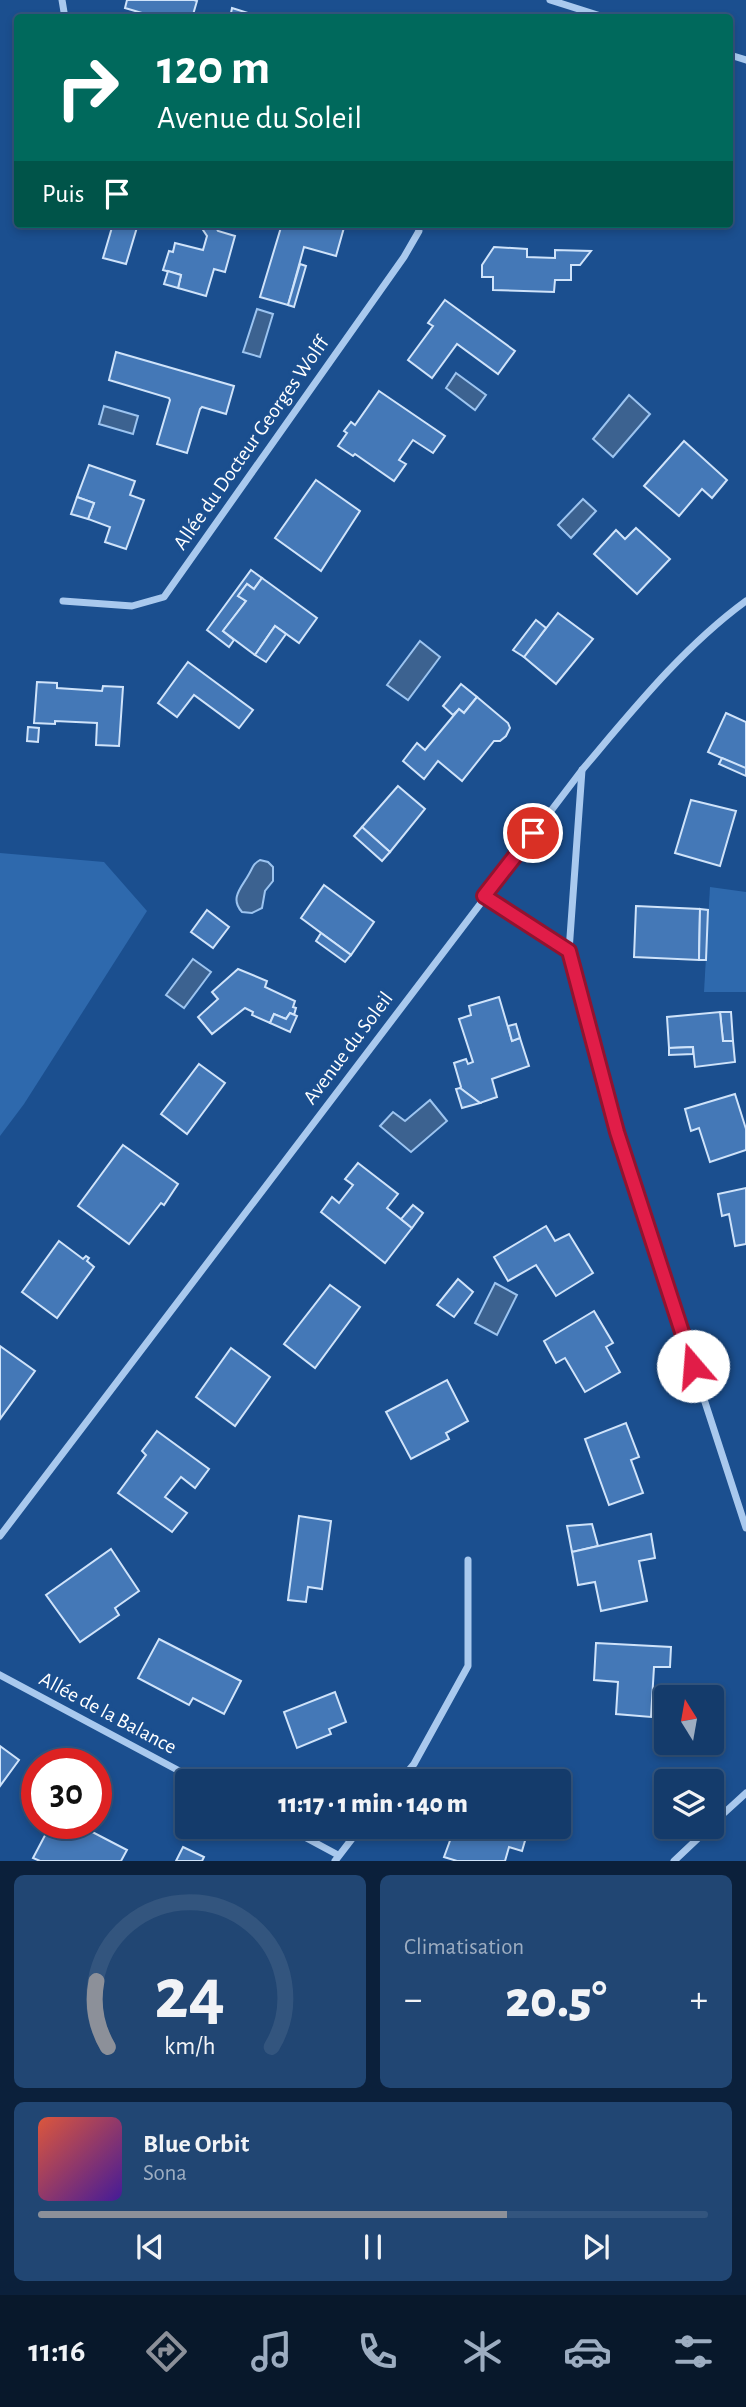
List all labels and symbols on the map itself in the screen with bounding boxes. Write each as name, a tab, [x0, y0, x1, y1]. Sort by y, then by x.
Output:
street label: Allée du Docteur Georges Wolff	[169, 331, 334, 554]
pin	[503, 803, 563, 863]
street label: Avenue du Soleil	[299, 988, 397, 1108]
position arrow	[656, 1329, 730, 1403]
street label: Allée de la Balance	[36, 1668, 180, 1758]
north arrow	[654, 1685, 724, 1755]
speed limit sign: 30	[21, 1748, 112, 1839]

